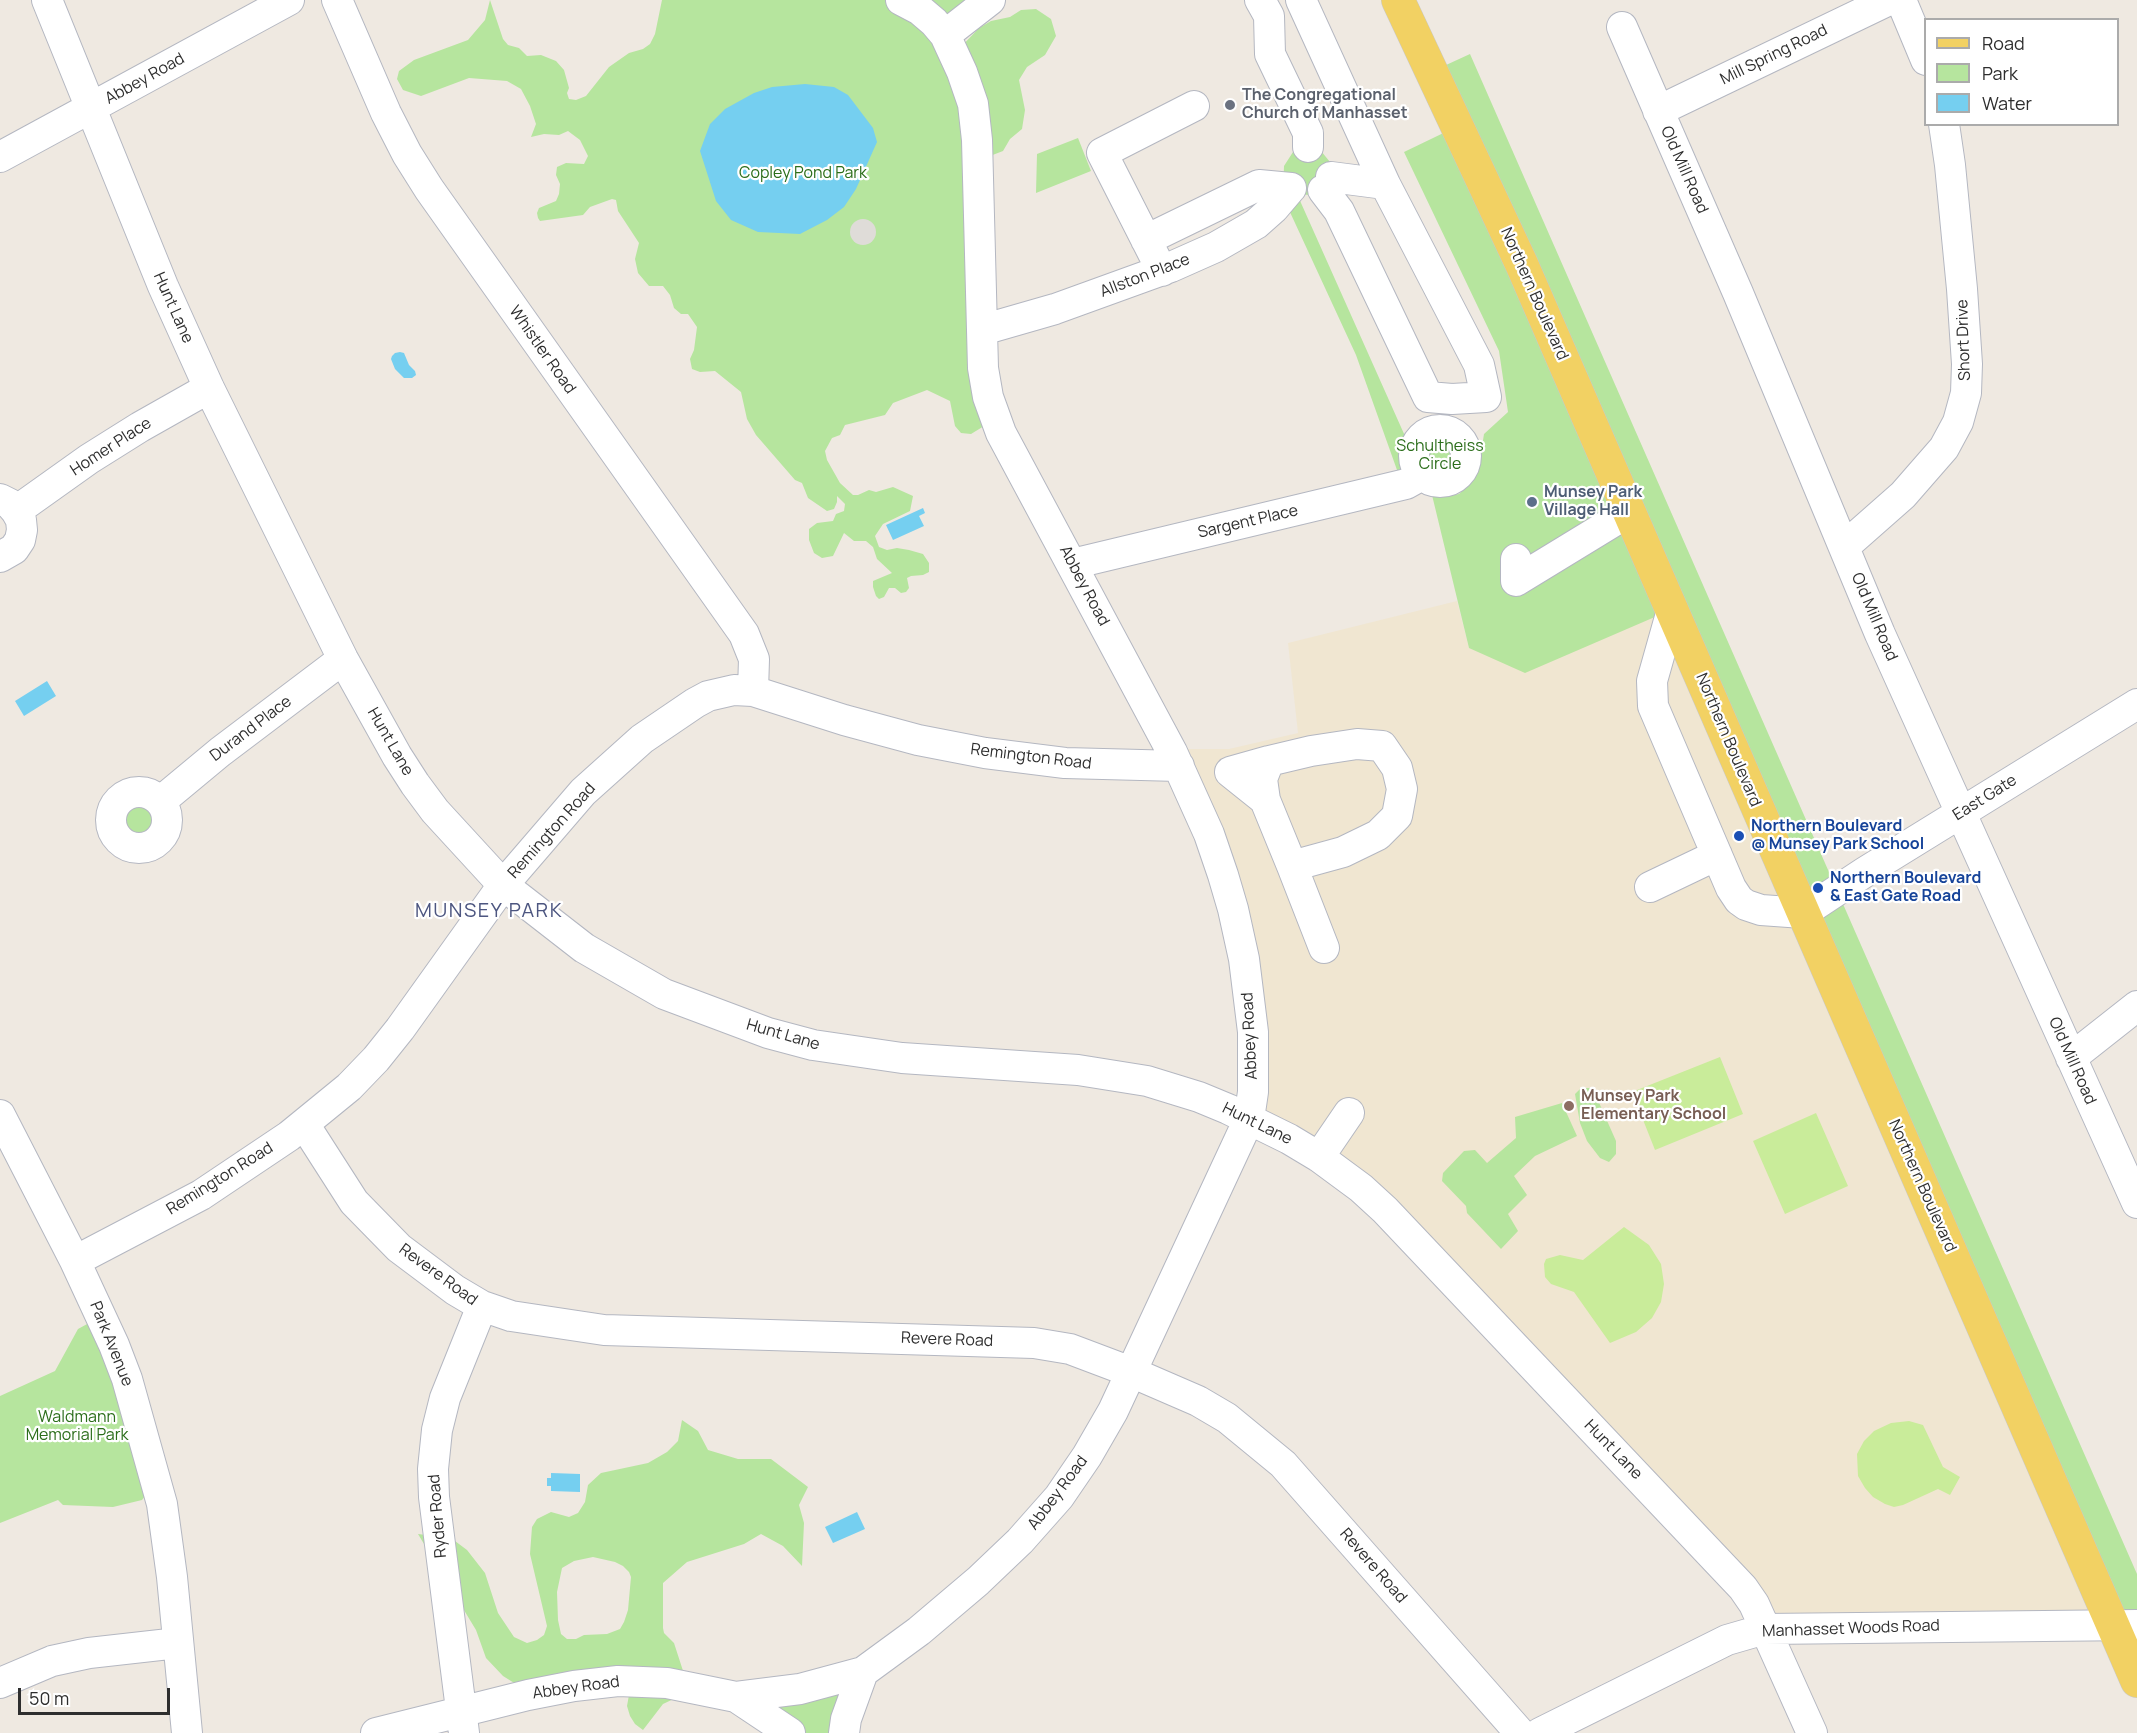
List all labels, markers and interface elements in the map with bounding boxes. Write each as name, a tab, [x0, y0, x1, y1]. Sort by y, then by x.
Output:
legend	[1924, 18, 2119, 126]
street label: Mill Spring Road	[1717, 21, 1831, 89]
text: Road	[1982, 31, 2025, 55]
street label: Abbey Road	[102, 49, 188, 109]
text: Park	[1982, 61, 2018, 85]
place label: The Congregational Church of Manhasset	[1242, 86, 1408, 124]
text: Water	[1982, 91, 2032, 115]
marker: The Congregational Church of Manhasset	[1223, 98, 1237, 112]
street label: Old Mill Road	[1656, 123, 1712, 217]
park label: Copley Pond Park	[739, 164, 867, 184]
street label: Northern Boulevard	[1496, 225, 1572, 363]
street label: Allston Place	[1097, 250, 1193, 302]
street label: Hunt Lane	[149, 270, 197, 346]
street label: Short Drive	[1953, 299, 1975, 381]
street label: Whistler Road	[505, 302, 579, 398]
street label: Homer Place	[67, 414, 155, 480]
park label: Schultheiss Circle	[1396, 437, 1484, 475]
place label: Munsey Park Village Hall	[1544, 483, 1642, 521]
marker: Munsey Park Village Hall	[1525, 495, 1539, 509]
street label: Sargent Place	[1196, 501, 1300, 543]
street label: Abbey Road	[1055, 543, 1113, 629]
street label: Old Mill Road	[1847, 570, 1901, 664]
street label: Northern Boulevard	[1691, 670, 1765, 810]
street label: Durand Place	[207, 692, 295, 766]
street label: Hunt Lane	[363, 705, 417, 779]
street label: Remington Road	[969, 740, 1093, 774]
street label: East Gate	[1950, 771, 2020, 825]
street label: Remington Road	[504, 779, 600, 883]
place label: Northern Boulevard @ Munsey Park School	[1751, 817, 1924, 855]
marker: Northern Boulevard @ Munsey Park School	[1732, 829, 1746, 843]
place label: Northern Boulevard & East Gate Road	[1830, 869, 1981, 907]
marker: Northern Boulevard & East Gate Road	[1811, 881, 1825, 895]
district label: MUNSEY PARK	[415, 899, 563, 923]
street label: Abbey Road	[1238, 992, 1262, 1080]
street label: Old Mill Road	[2044, 1014, 2100, 1108]
street label: Hunt Lane	[744, 1015, 822, 1055]
place label: Munsey Park Elementary School	[1581, 1087, 1726, 1125]
street label: Hunt Lane	[1219, 1099, 1295, 1149]
marker: Munsey Park Elementary School	[1562, 1099, 1576, 1113]
street label: Northern Boulevard	[1884, 1117, 1960, 1255]
street label: Remington Road	[163, 1139, 277, 1219]
street label: Revere Road	[395, 1240, 481, 1310]
street label: Park Avenue	[85, 1299, 137, 1389]
street label: Revere Road	[901, 1329, 993, 1351]
park label: Waldmann Memorial Park	[26, 1408, 128, 1446]
street label: Hunt Lane	[1580, 1416, 1646, 1484]
street label: Abbey Road	[1024, 1452, 1092, 1534]
street label: Ryder Road	[425, 1473, 451, 1559]
street label: Revere Road	[1335, 1525, 1411, 1607]
street label: Manhasset Woods Road	[1762, 1616, 1940, 1642]
street label: Abbey Road	[531, 1672, 621, 1704]
scale bar	[21, 1676, 172, 1714]
text: 50 m	[29, 1686, 69, 1710]

